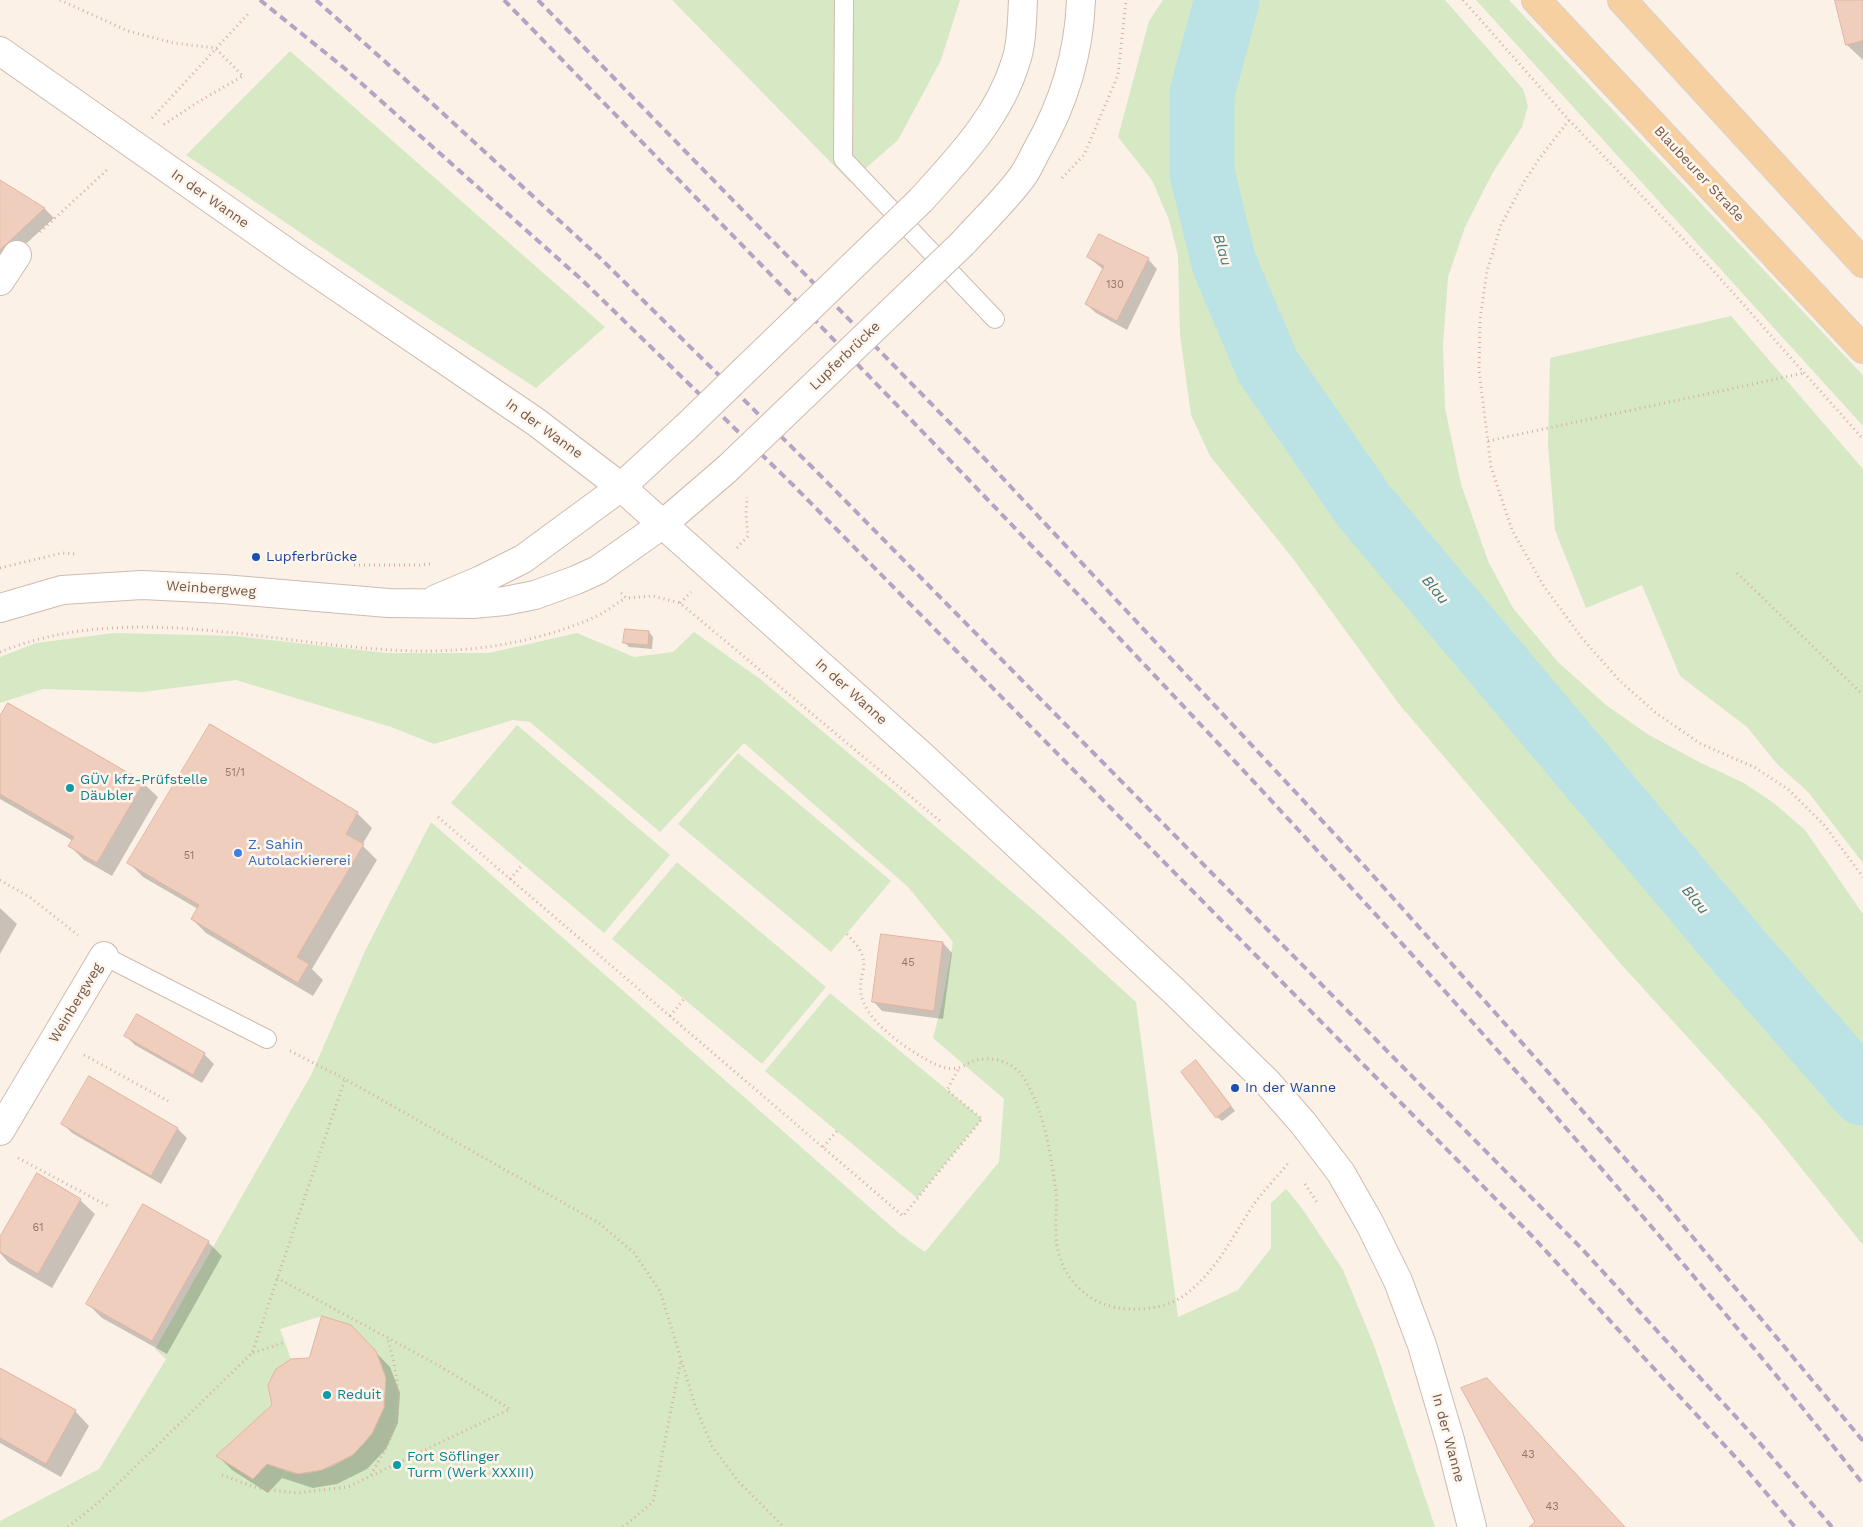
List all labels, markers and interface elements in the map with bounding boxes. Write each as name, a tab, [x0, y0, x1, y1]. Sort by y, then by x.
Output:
street label: Blaubeurer Straße	[1650, 123, 1748, 225]
street label: In der Wanne	[168, 166, 252, 232]
water label: Blau	[1209, 232, 1235, 268]
house number: 130	[1106, 278, 1124, 292]
street label: Lupferbrücke	[806, 318, 884, 394]
street label: In der Wanne	[502, 395, 586, 463]
place label: Lupferbrücke	[266, 549, 357, 565]
marker: Lupferbrücke	[250, 551, 262, 563]
water label: Blau	[1418, 572, 1452, 608]
street label: Weinbergweg	[166, 577, 256, 601]
street label: In der Wanne	[812, 655, 890, 729]
house number: 51/1	[225, 766, 245, 780]
place label: GÜV kfz-Prüfstelle Däubler	[80, 772, 208, 804]
marker: GÜV kfz-Prüfstelle Däubler	[64, 782, 76, 794]
place label: Z. Sahin Autolackiererei	[248, 837, 351, 870]
marker: Z. Sahin Autolackiererei	[232, 847, 244, 859]
house number: 51	[184, 849, 194, 863]
water label: Blau	[1678, 882, 1712, 918]
house number: 45	[901, 956, 915, 970]
street label: Weinbergweg	[46, 960, 106, 1046]
place label: In der Wanne	[1245, 1080, 1336, 1096]
marker: In der Wanne	[1229, 1082, 1241, 1094]
house number: 61	[33, 1221, 43, 1235]
place label: Reduit	[337, 1387, 381, 1403]
marker: Reduit	[321, 1389, 333, 1401]
street label: In der Wanne	[1428, 1392, 1468, 1484]
house number: 43	[1521, 1448, 1535, 1462]
place label: Fort Söflinger Turm (Werk XXXIII)	[407, 1449, 534, 1481]
marker: Fort Söflinger Turm (Werk XXXIII)	[391, 1459, 403, 1471]
house number: 43	[1545, 1500, 1559, 1514]

